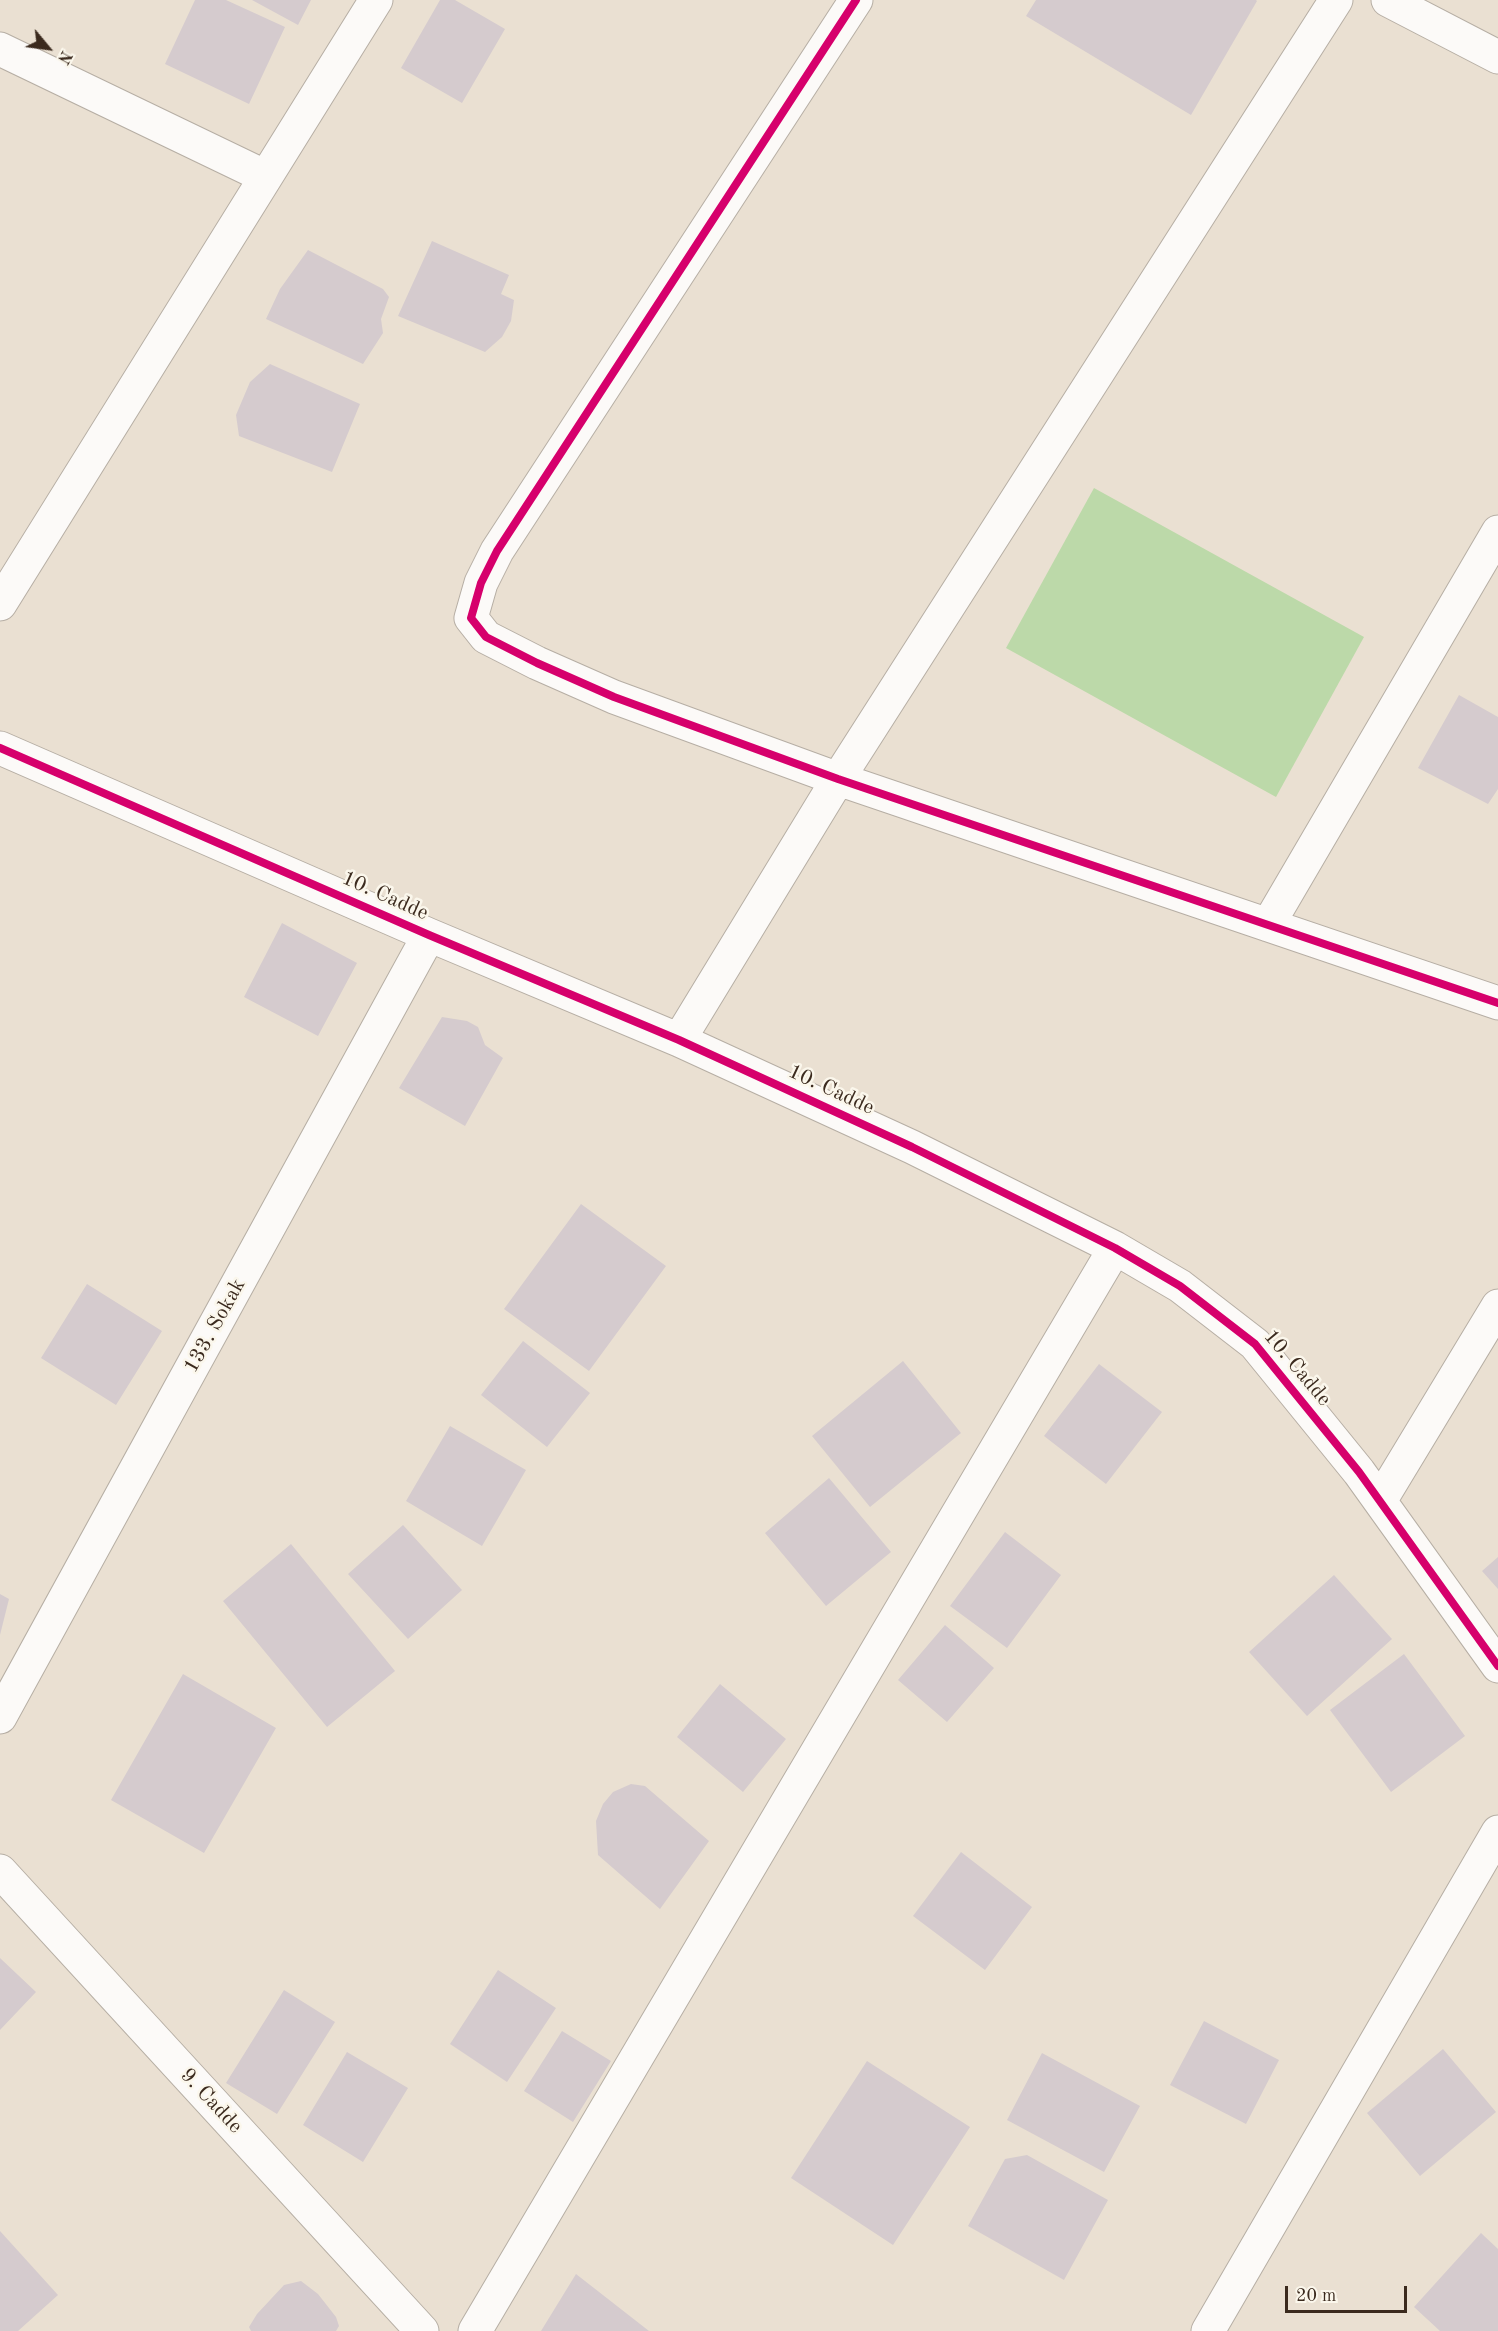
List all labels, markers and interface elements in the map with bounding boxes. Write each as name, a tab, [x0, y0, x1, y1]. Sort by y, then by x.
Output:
north arrow	[18, 18, 78, 78]
text: N	[54, 47, 74, 66]
street label: 10. Cadde	[338, 866, 432, 926]
street label: 10. Cadde	[784, 1059, 878, 1121]
street label: 133. Sokak	[179, 1274, 251, 1378]
street label: 10. Cadde	[1258, 1325, 1336, 1411]
street label: 9. Cadde	[175, 2063, 247, 2139]
scale bar	[1288, 2274, 1410, 2312]
text: 20 m	[1296, 2287, 1336, 2305]

